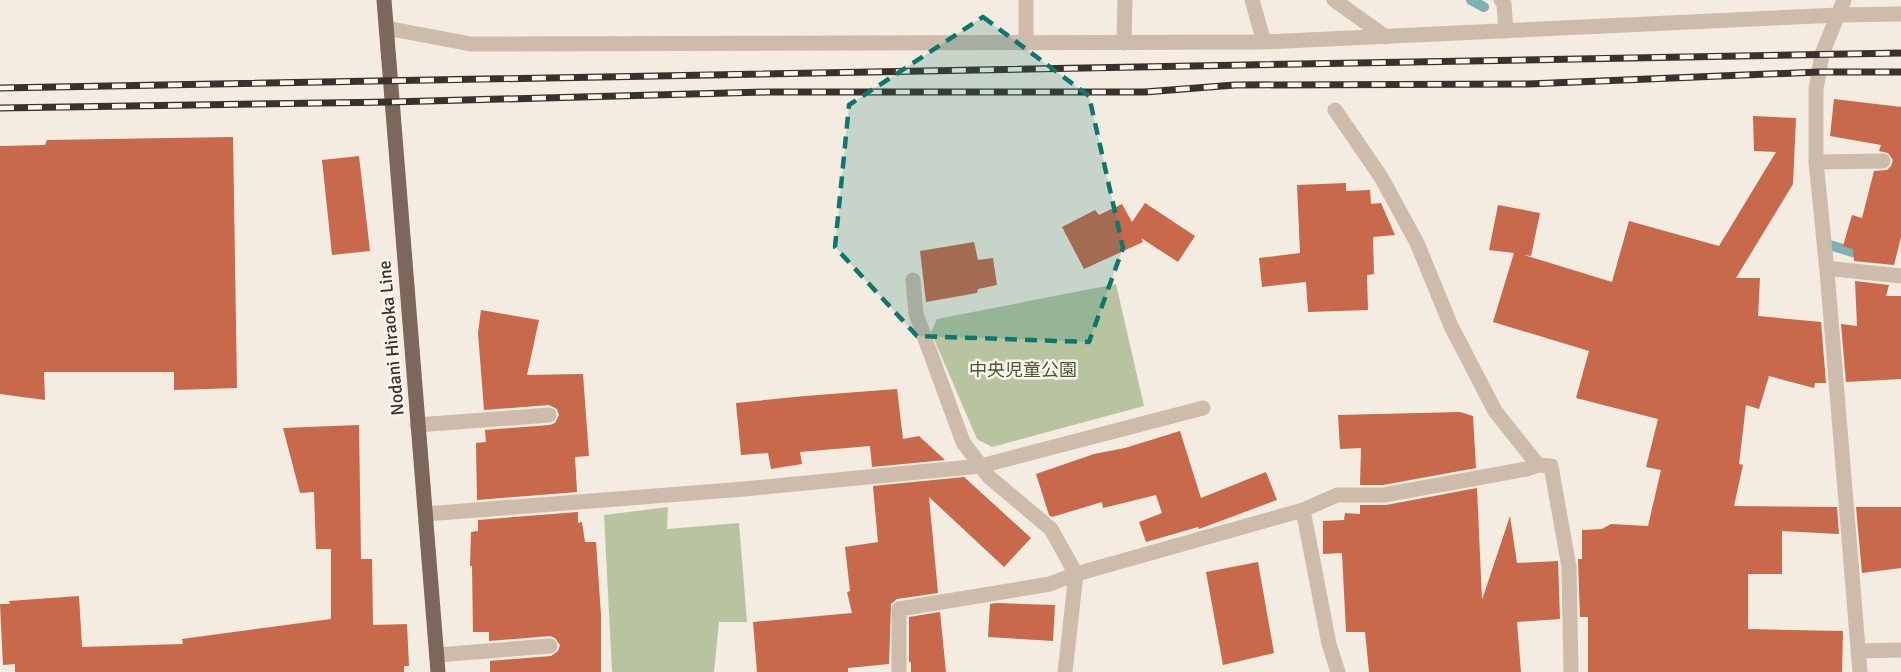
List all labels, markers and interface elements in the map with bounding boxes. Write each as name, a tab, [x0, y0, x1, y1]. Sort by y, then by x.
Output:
street label: Nodani Hiraoka Line	[373, 259, 409, 417]
park label: 中央児童公園	[969, 359, 1077, 381]

